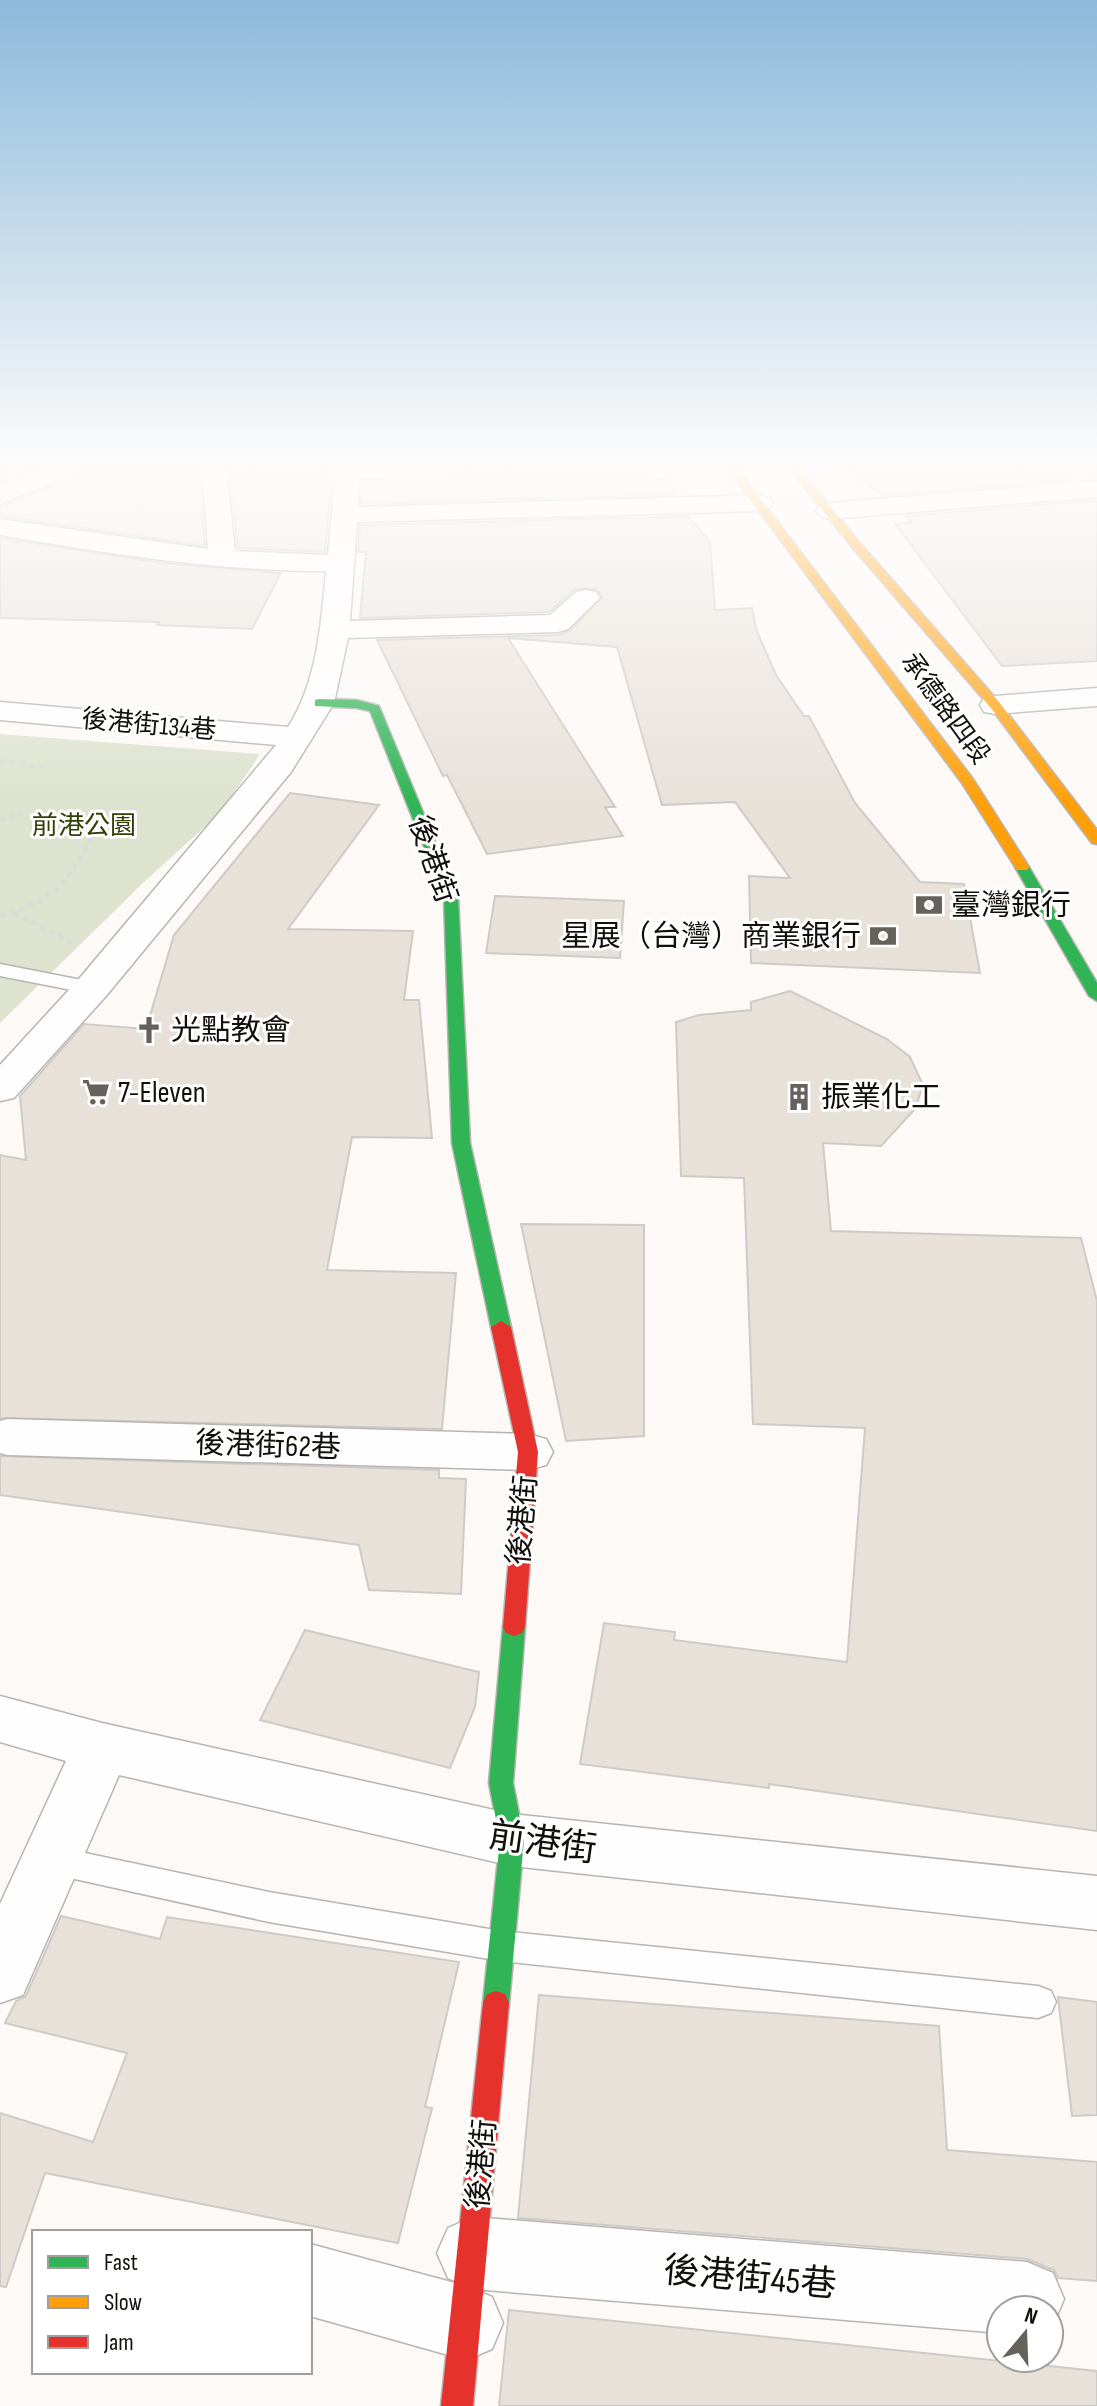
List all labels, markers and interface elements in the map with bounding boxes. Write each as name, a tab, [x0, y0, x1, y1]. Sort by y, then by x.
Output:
street label: 承德路四段	[894, 647, 996, 771]
street label: 後港街134巷	[80, 704, 217, 747]
park label: 前港公園	[32, 811, 136, 842]
street label: 後港街	[400, 811, 464, 908]
place label: 臺灣銀行	[951, 888, 1071, 924]
bank icon: 臺灣銀行	[914, 890, 944, 920]
place label: 星展（台灣）商業銀行	[561, 919, 861, 955]
bank icon: 星展（台灣）商業銀行	[868, 921, 898, 951]
place label: 光點教會	[171, 1013, 291, 1049]
church icon: 光點教會	[134, 1015, 164, 1045]
place label: 7-Eleven	[118, 1075, 206, 1111]
supermarket icon: 7-Eleven	[81, 1077, 111, 1107]
place label: 振業化工	[821, 1080, 941, 1116]
building icon: 振業化工	[784, 1082, 814, 1112]
street label: 後港街62巷	[194, 1425, 341, 1467]
street label: 後港街	[501, 1474, 545, 1566]
street label: 前港街	[486, 1815, 599, 1872]
street label: 後港街	[460, 2118, 504, 2210]
legend	[32, 2230, 312, 2374]
text: Fast	[104, 2248, 138, 2277]
street label: 後港街45巷	[661, 2250, 838, 2307]
text: Slow	[104, 2288, 142, 2317]
north arrow	[985, 2294, 1065, 2374]
text: N	[1021, 2302, 1041, 2331]
text: Jam	[103, 2328, 134, 2357]

